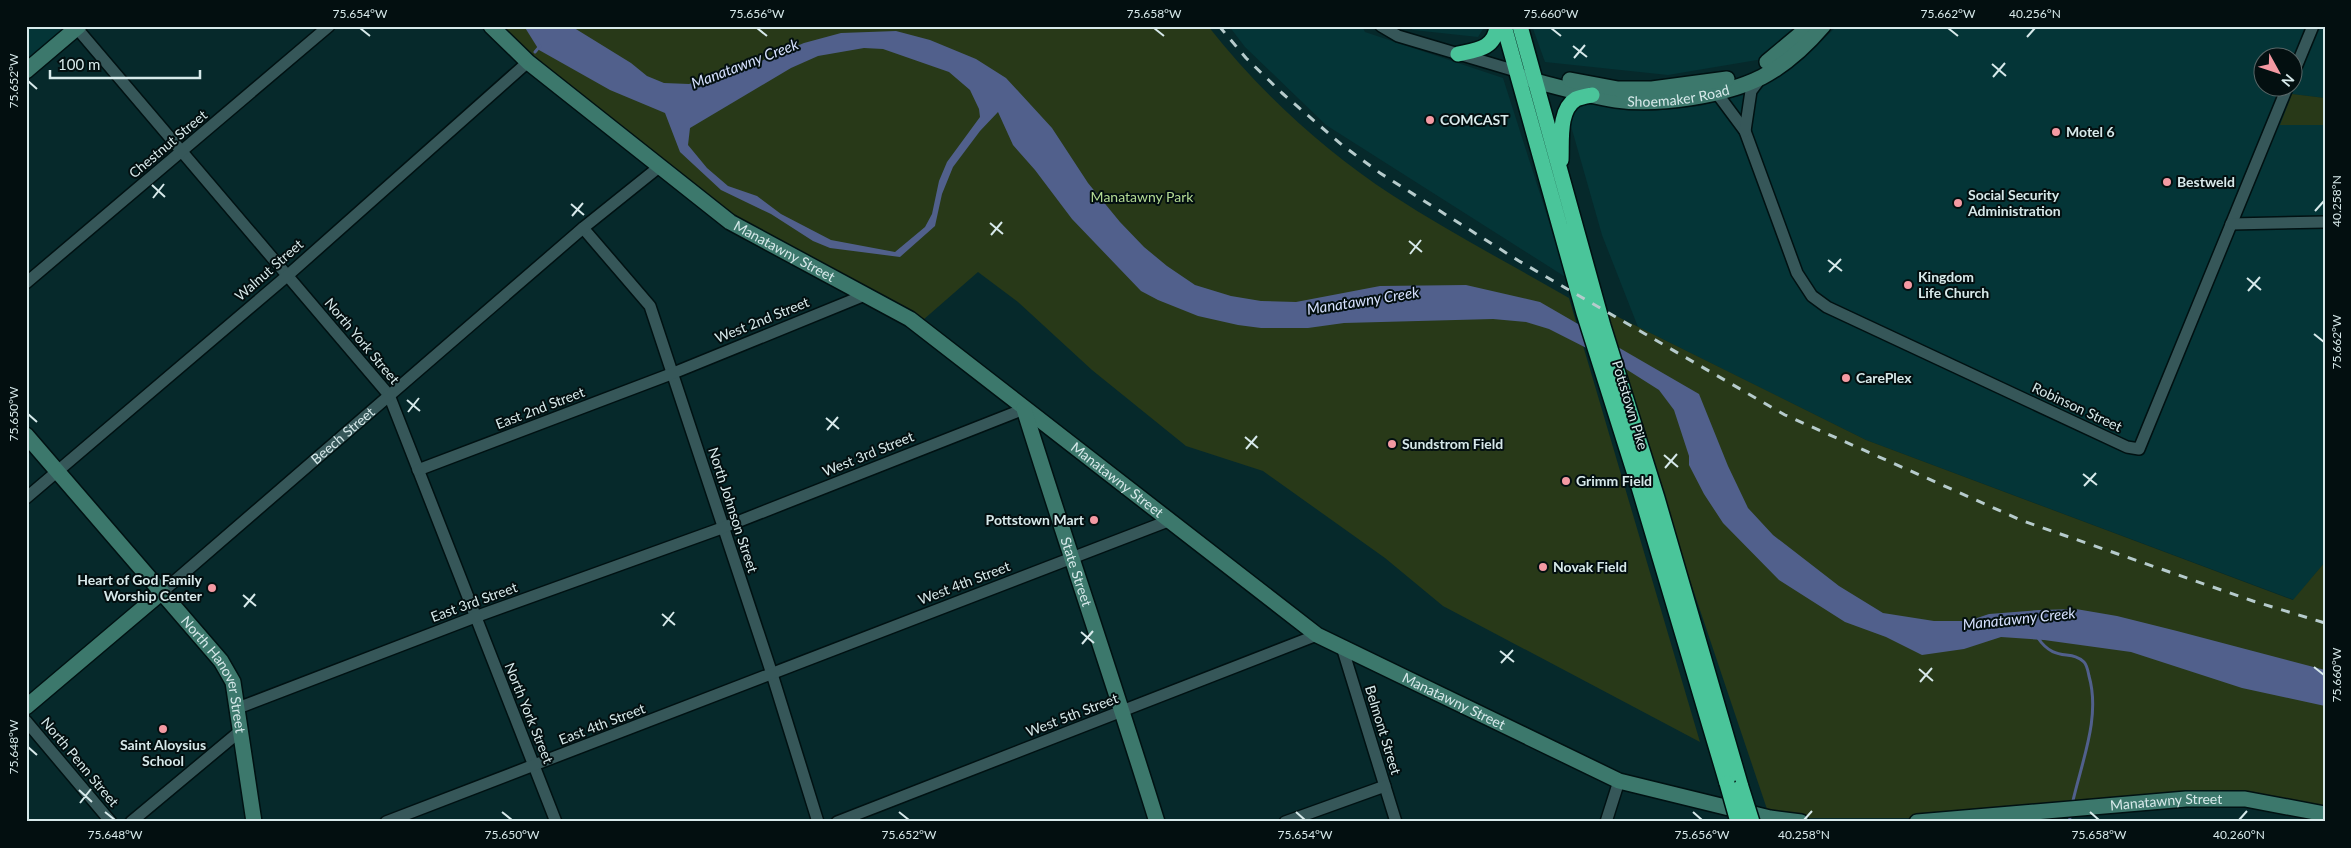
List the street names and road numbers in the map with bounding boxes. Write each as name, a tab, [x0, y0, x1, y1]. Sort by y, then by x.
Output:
street label: Shoemaker Road	[1627, 81, 1731, 110]
street label: Chestnut Street	[125, 106, 210, 181]
street label: Manatawny Street	[731, 217, 838, 285]
street label: Walnut Street	[231, 235, 306, 304]
street label: West 2nd Street	[712, 293, 811, 346]
street label: North York Street	[321, 294, 403, 387]
street label: Pottstown Pike	[1609, 358, 1652, 452]
street label: Robinson Street	[2029, 378, 2125, 435]
street label: East 2nd Street	[493, 383, 587, 432]
street label: Beech Street	[307, 403, 378, 467]
street label: West 3rd Street	[820, 427, 916, 480]
street label: Manatawny Street	[1068, 438, 1167, 521]
street label: North Johnson Street	[705, 445, 762, 575]
street label: State Street	[1058, 535, 1096, 609]
street label: West 4th Street	[915, 557, 1012, 608]
street label: East 3rd Street	[428, 578, 519, 625]
street label: North Hanover Street	[178, 612, 250, 734]
street label: North York Street	[502, 660, 557, 766]
street label: Manatawny Street	[1400, 669, 1508, 733]
street label: Belmont Street	[1362, 683, 1405, 776]
street label: West 5th Street	[1023, 689, 1120, 740]
street label: East 4th Street	[556, 699, 647, 748]
street label: North Penn Street	[38, 714, 123, 810]
street label: Manatawny Street	[2109, 790, 2222, 813]

